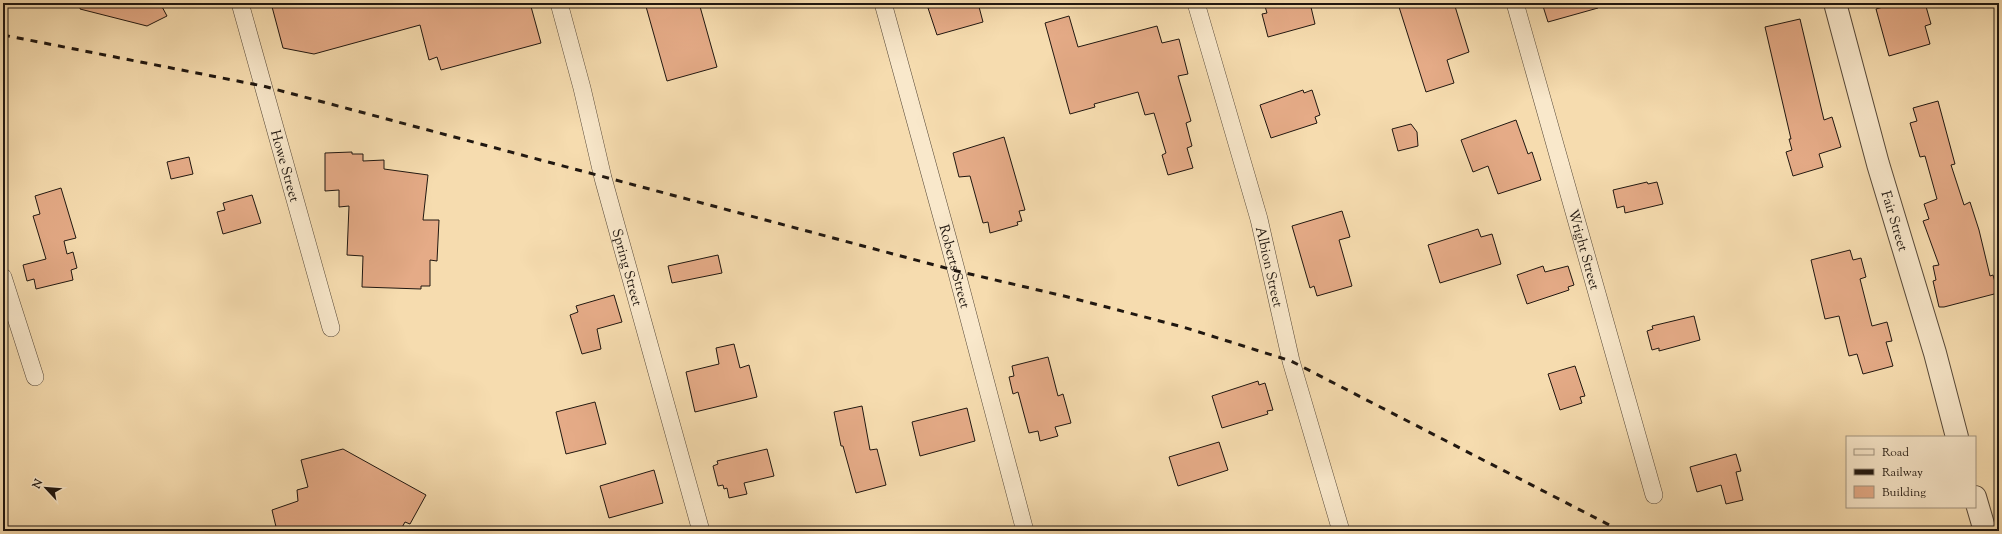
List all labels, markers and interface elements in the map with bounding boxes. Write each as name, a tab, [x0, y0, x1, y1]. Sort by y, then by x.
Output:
street label: Howe Street	[264, 128, 303, 205]
street label: Fair Street	[1875, 189, 1912, 254]
street label: Wright Street	[1562, 207, 1604, 293]
street label: Roberts Street	[932, 223, 974, 311]
street label: Albion Street	[1249, 225, 1287, 310]
street label: Spring Street	[606, 227, 646, 309]
legend	[1846, 436, 1976, 508]
text: Road	[1882, 444, 1909, 462]
text: Railway	[1882, 464, 1923, 482]
north arrow	[26, 468, 66, 508]
text: N	[28, 476, 47, 492]
text: Building	[1882, 484, 1926, 502]

